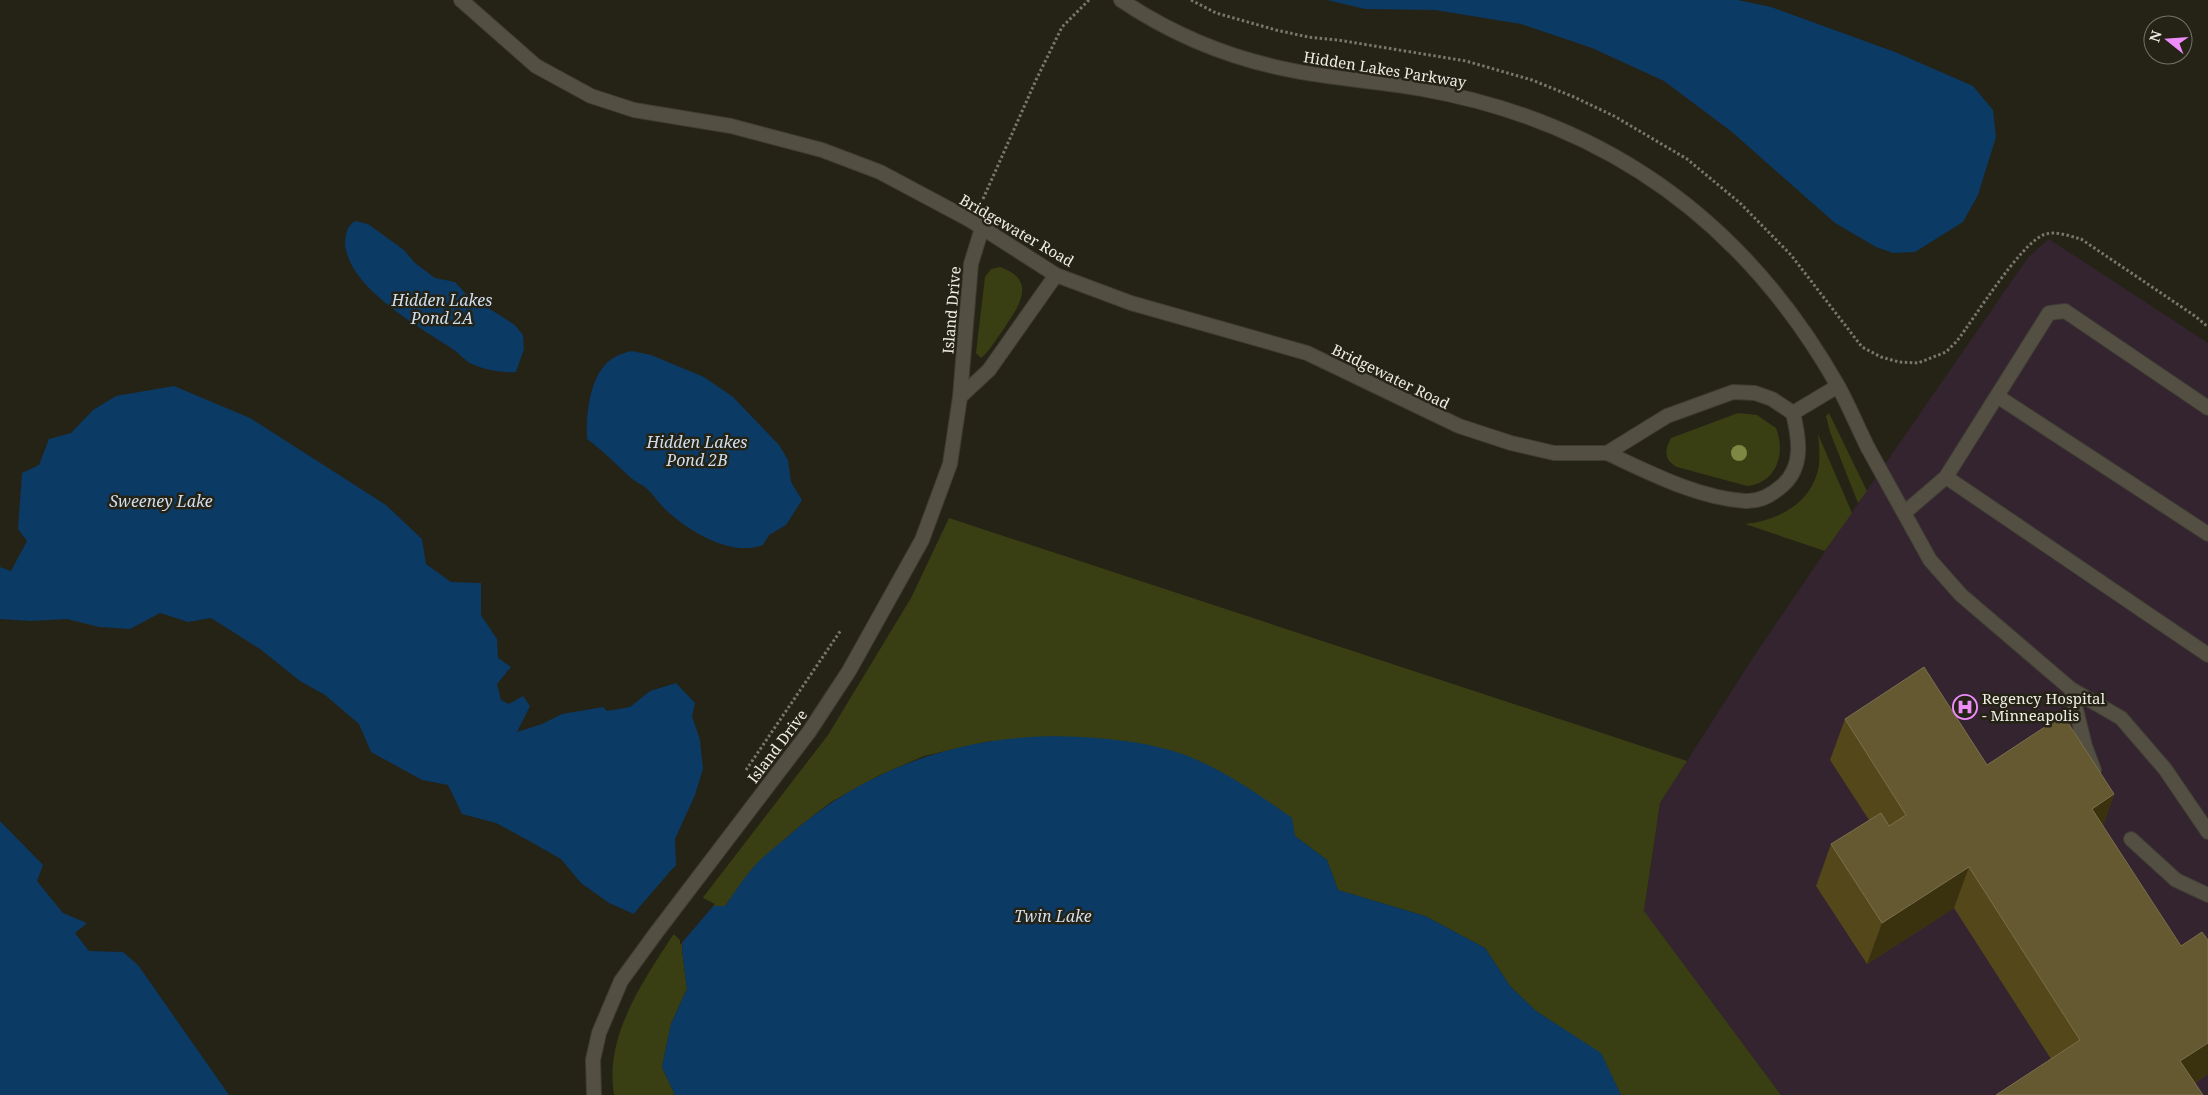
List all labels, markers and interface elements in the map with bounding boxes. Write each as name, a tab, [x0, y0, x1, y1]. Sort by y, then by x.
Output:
north arrow	[2143, 15, 2193, 65]
text: N	[2144, 28, 2166, 44]
street label: Hidden Lakes Parkway	[1302, 46, 1468, 92]
street label: Bridgewater Road	[956, 189, 1078, 271]
street label: Island Drive	[937, 265, 965, 355]
water label: Hidden Lakes Pond 2A	[390, 289, 493, 329]
street label: Bridgewater Road	[1329, 339, 1453, 413]
water label: Hidden Lakes Pond 2B	[645, 431, 748, 471]
water label: Sweeney Lake	[109, 490, 213, 512]
place label: Regency Hospital - Minneapolis	[1982, 688, 2105, 725]
hospital icon: Regency Hospital - Minneapolis	[1952, 694, 1978, 720]
street label: Island Drive	[743, 705, 811, 787]
water label: Twin Lake	[1014, 905, 1092, 927]

